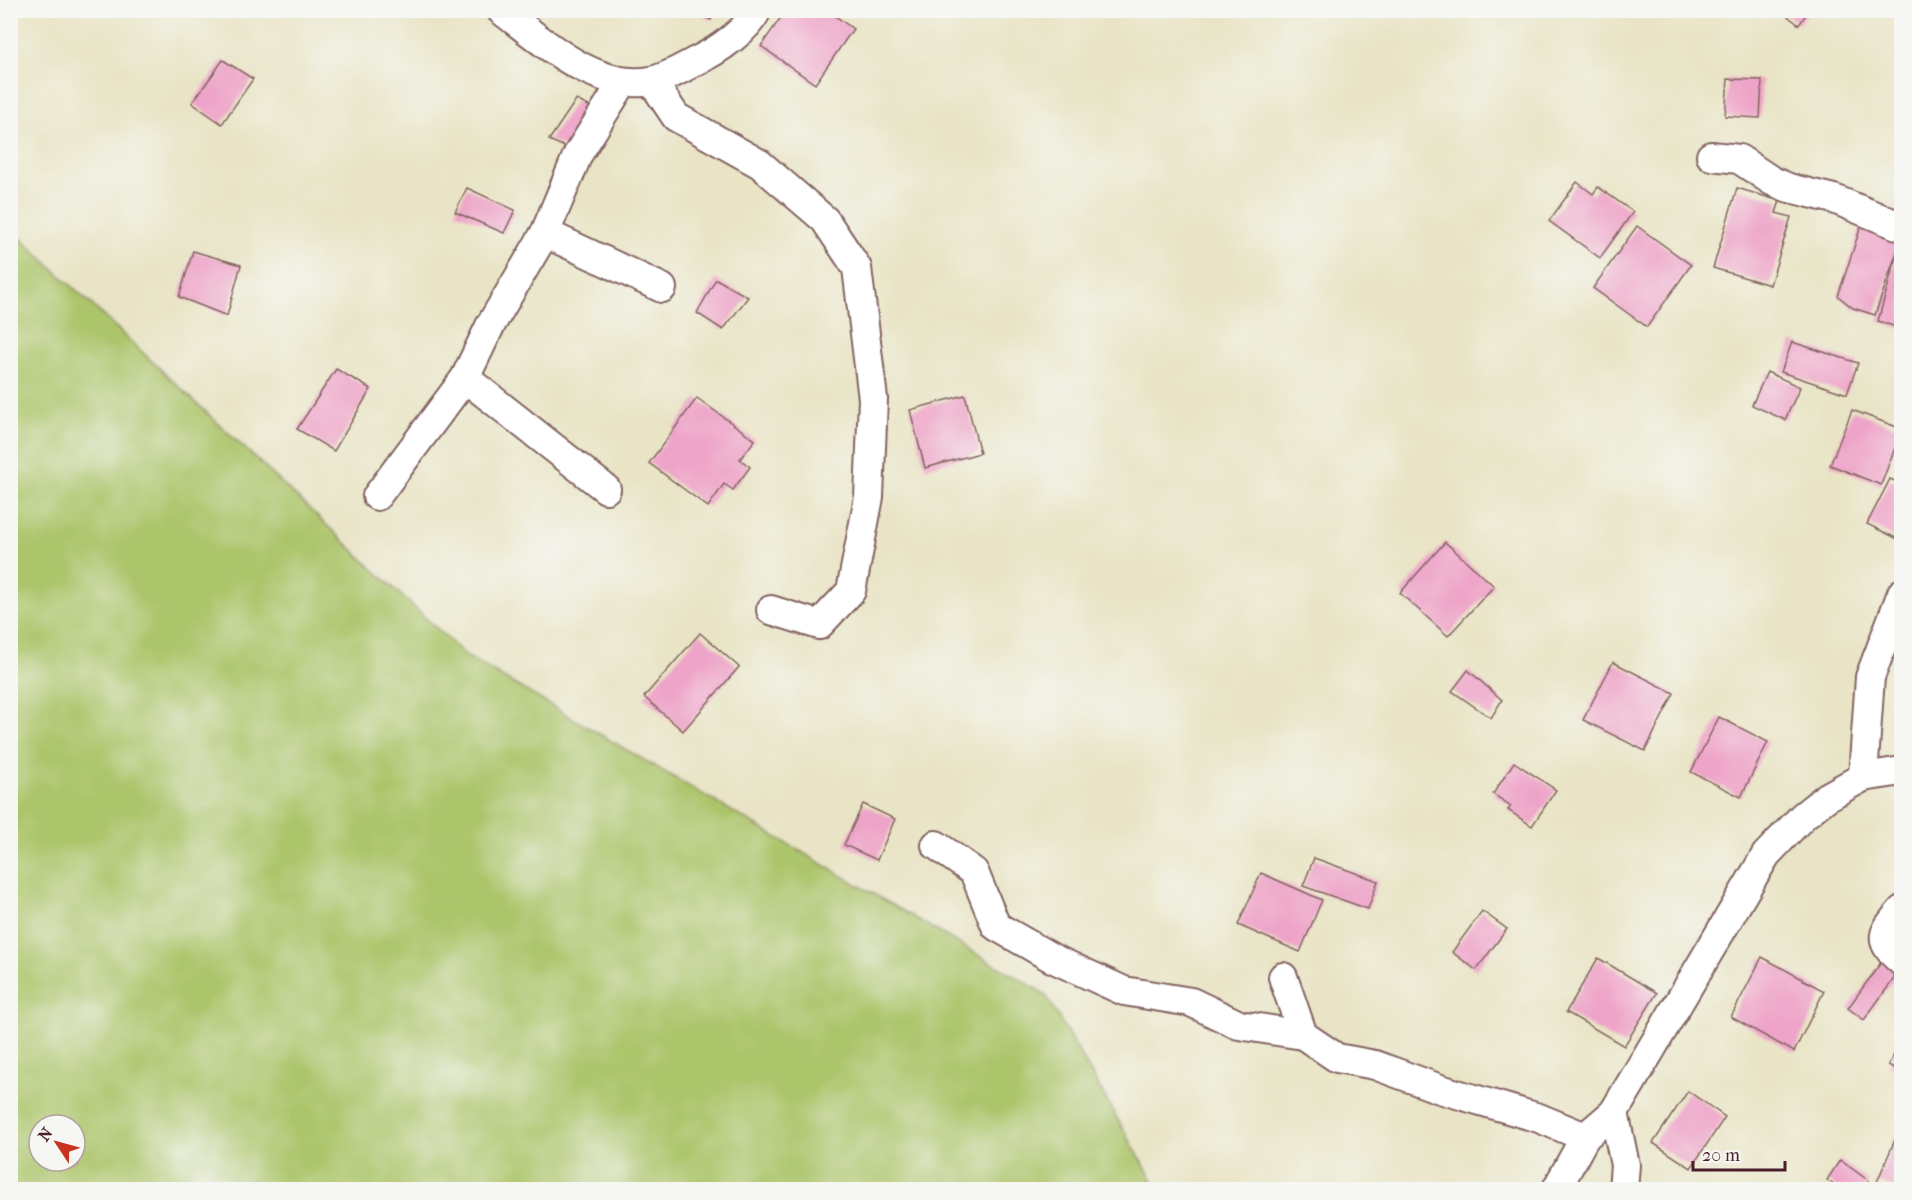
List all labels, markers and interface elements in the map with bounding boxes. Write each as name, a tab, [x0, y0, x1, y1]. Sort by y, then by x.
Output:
north arrow	[27, 1113, 87, 1173]
text: N	[34, 1123, 57, 1145]
scale bar	[1693, 1134, 1784, 1172]
text: 20 m	[1702, 1145, 1740, 1166]

